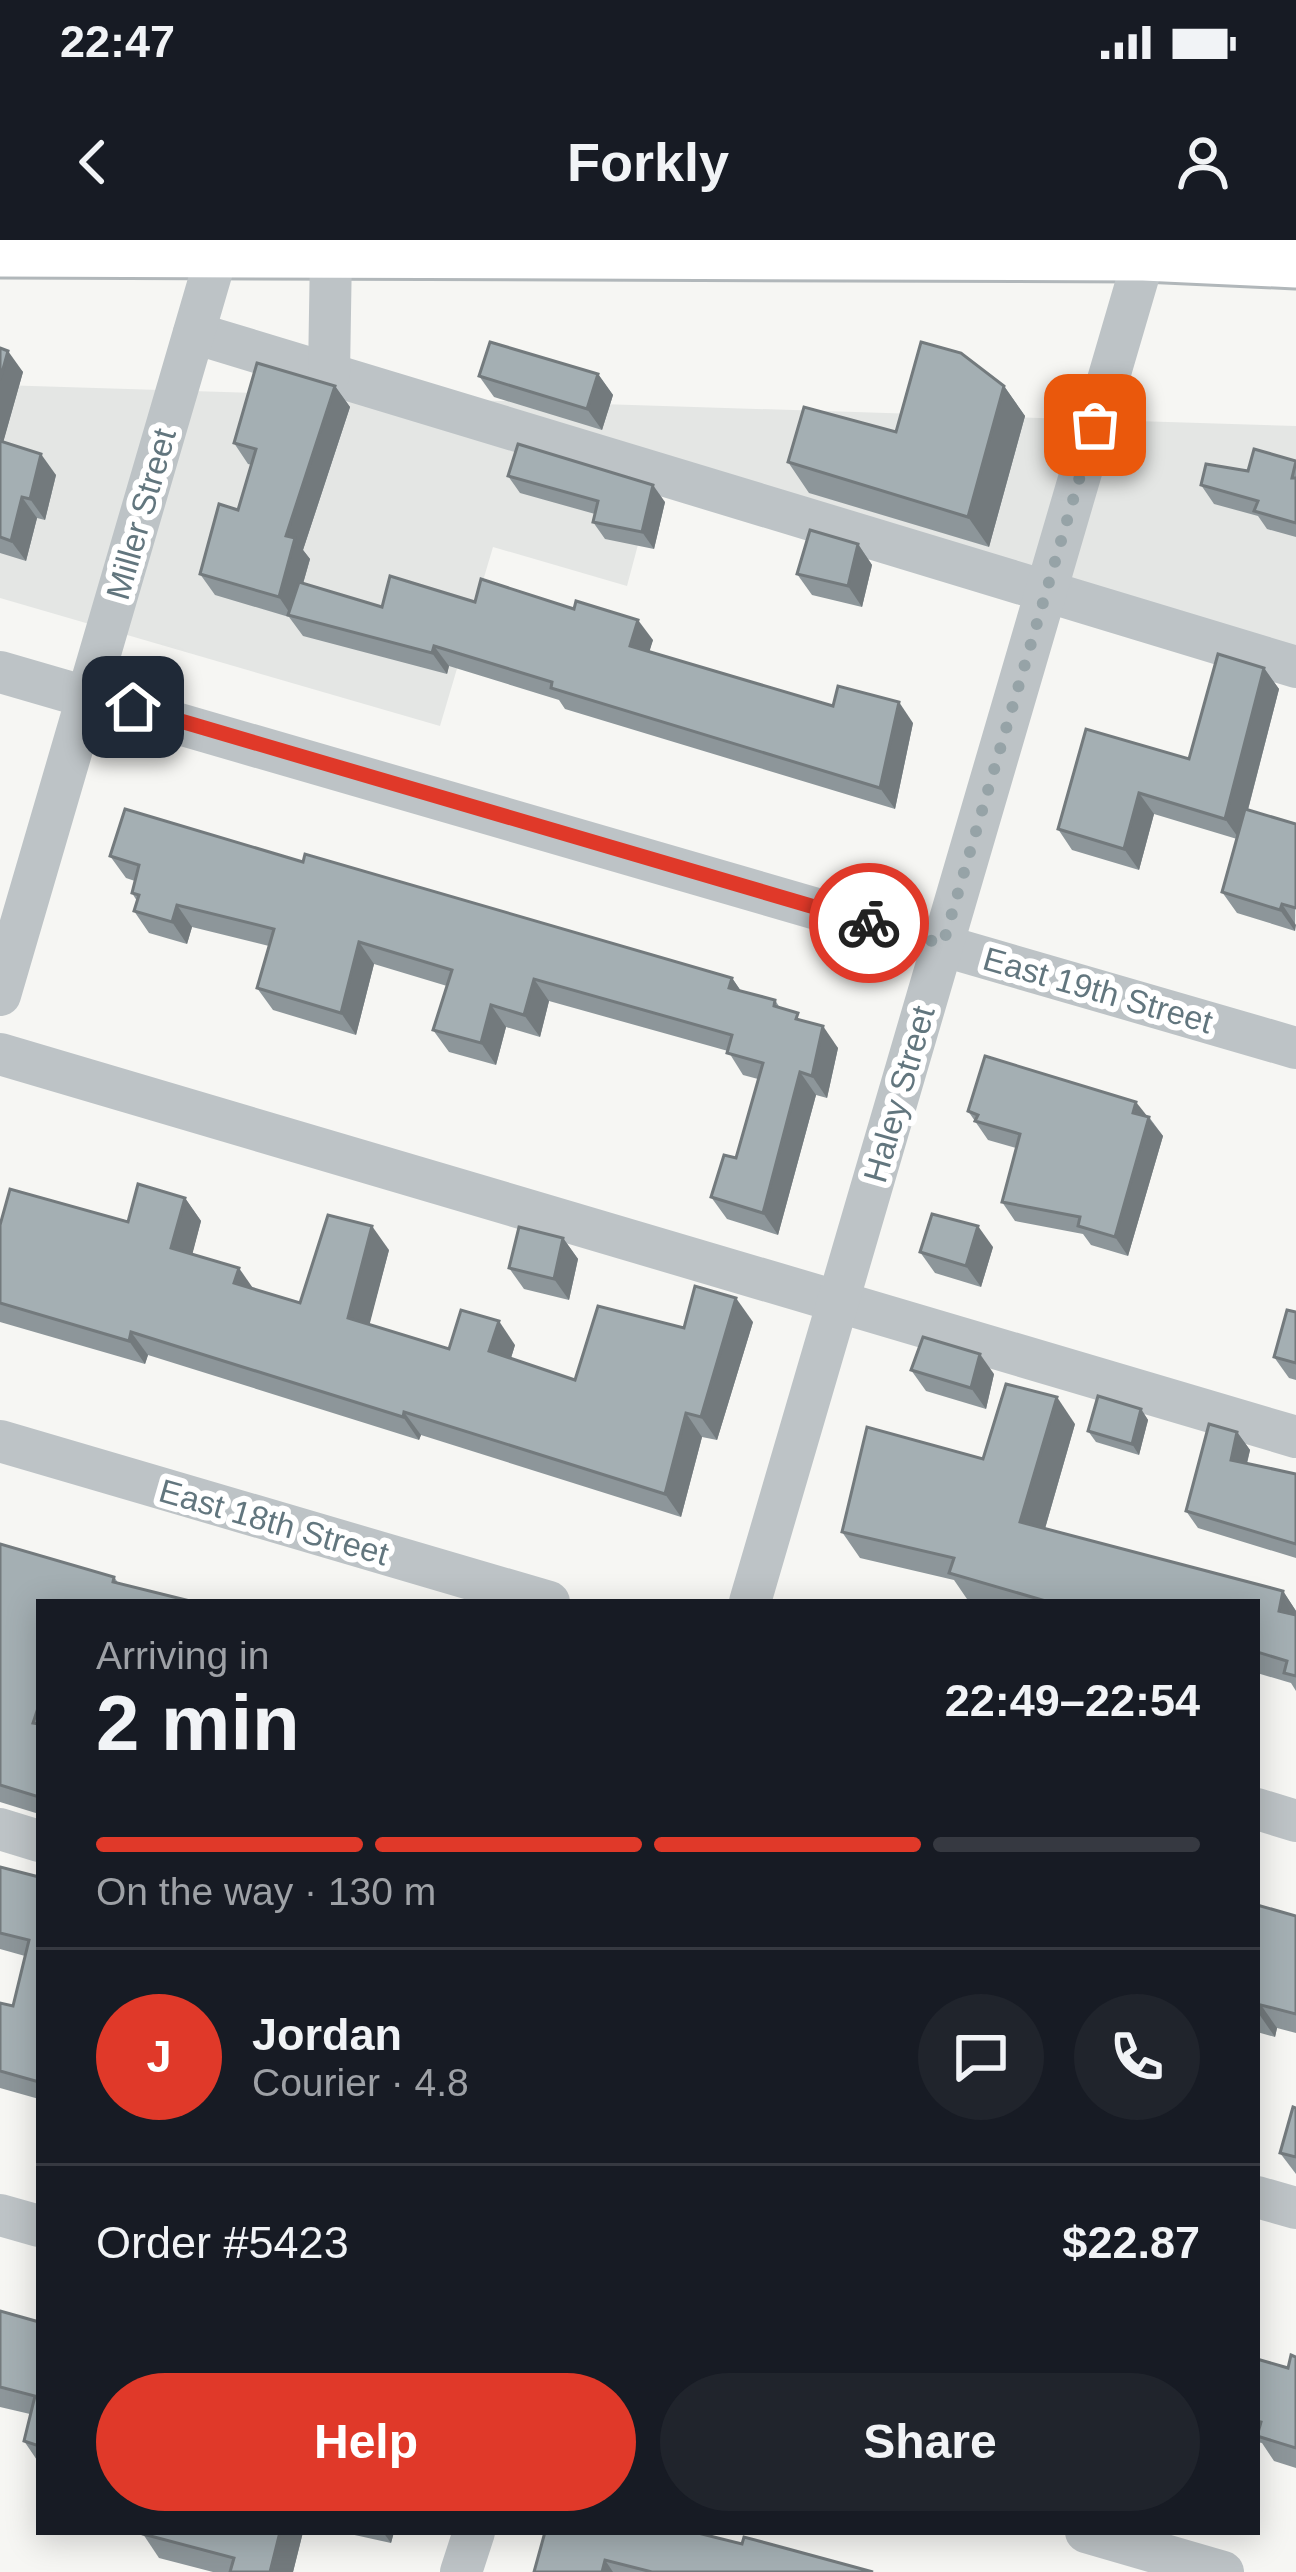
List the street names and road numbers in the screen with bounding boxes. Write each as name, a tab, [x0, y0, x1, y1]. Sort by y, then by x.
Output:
street label: Miller Street	[99, 424, 183, 604]
street label: East 19th Street	[979, 940, 1217, 1040]
street label: Haley Street	[856, 1002, 942, 1186]
street label: East 18th Street	[155, 1472, 393, 1572]

